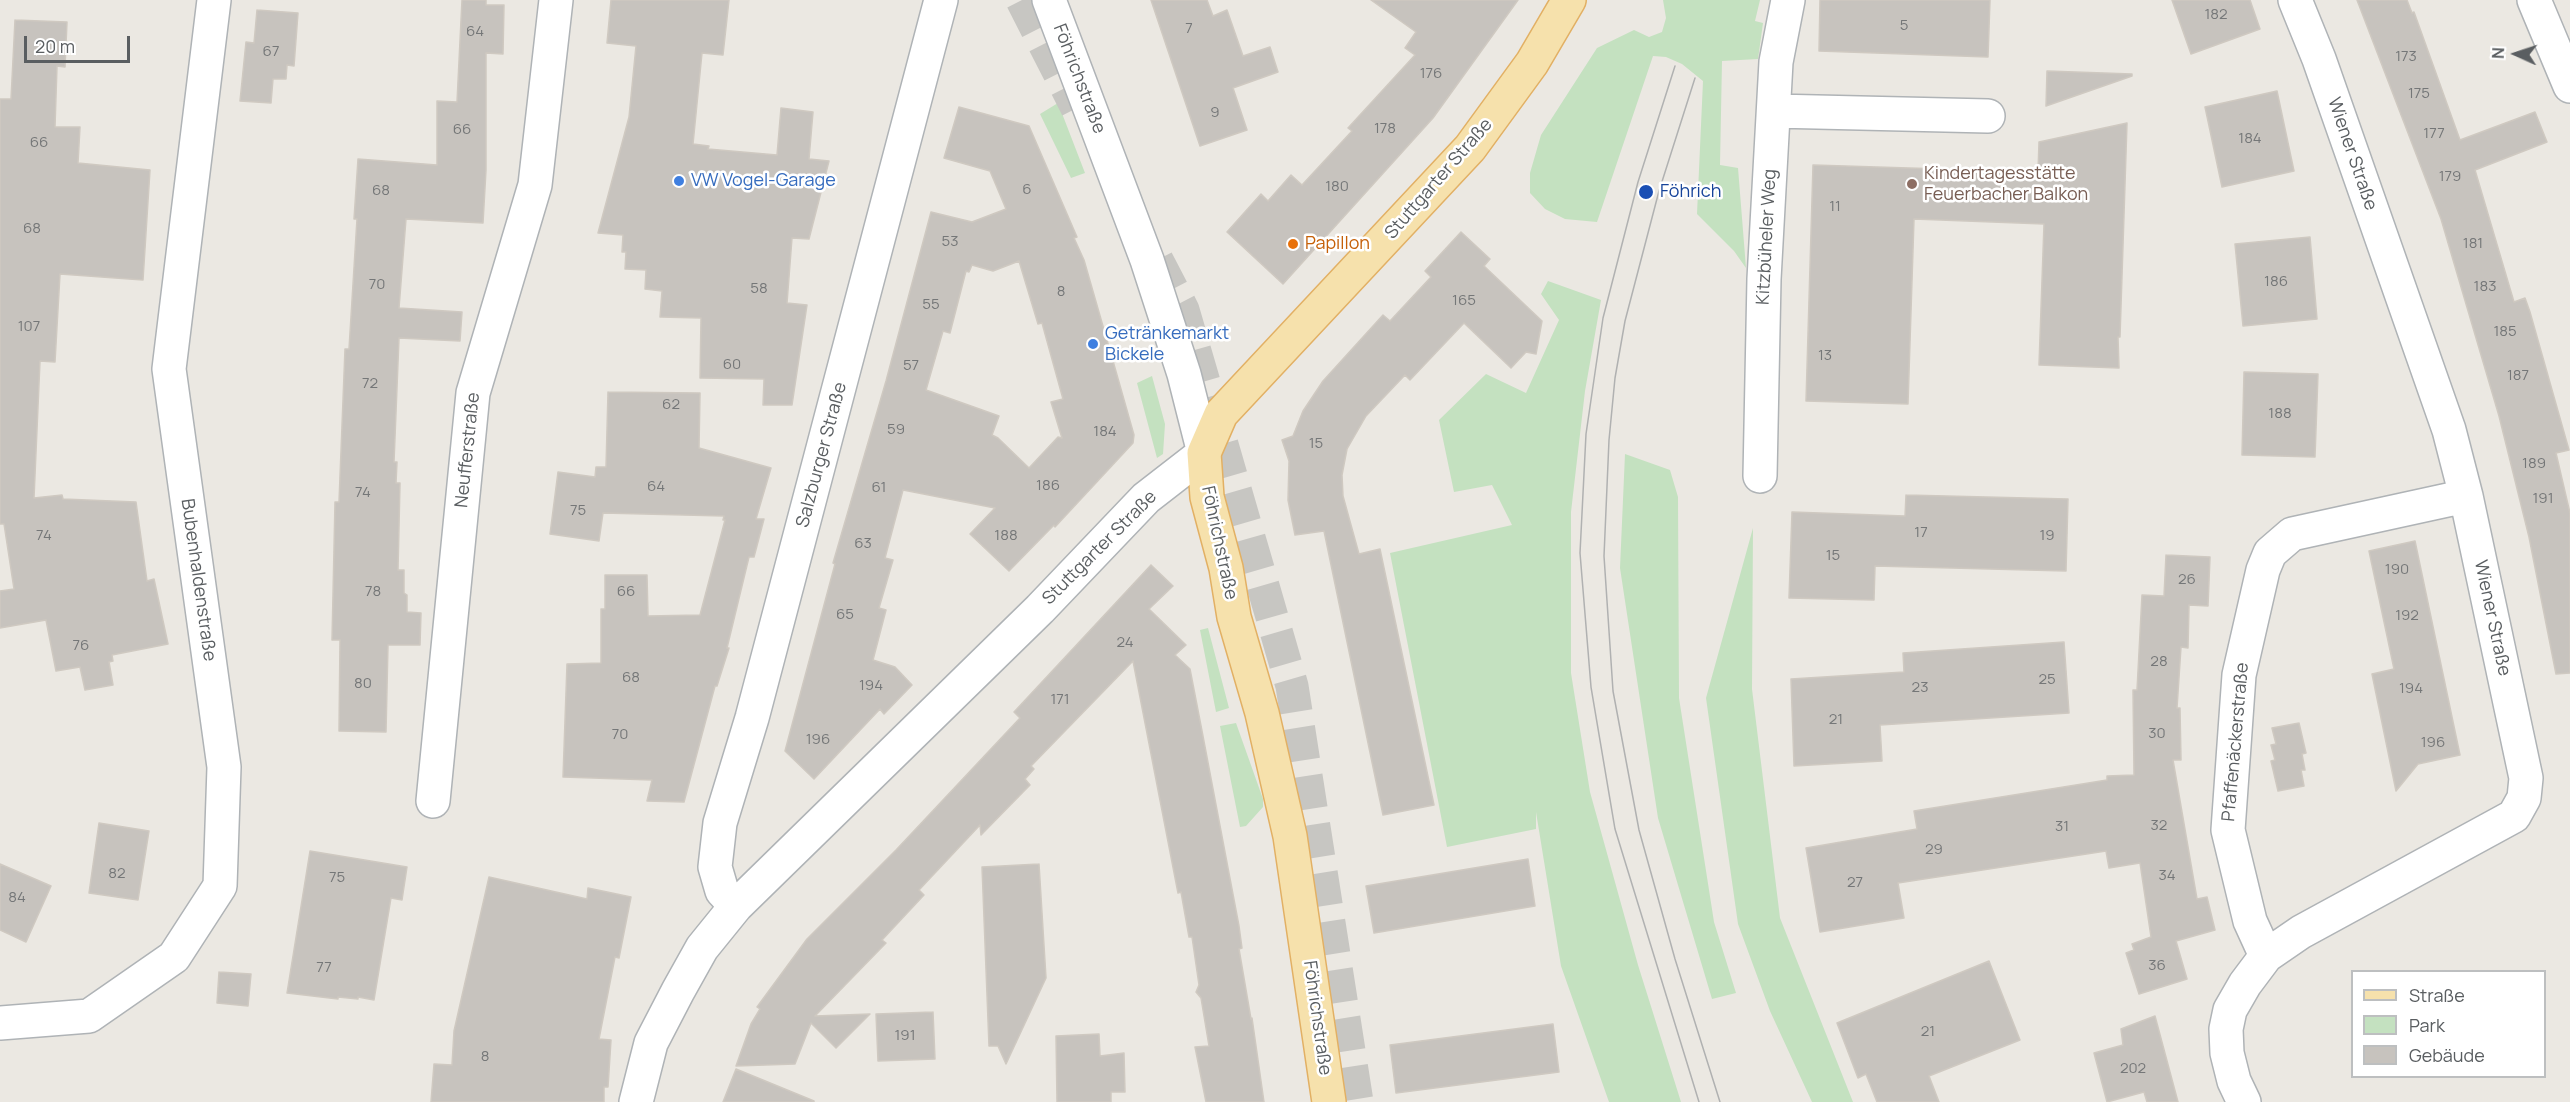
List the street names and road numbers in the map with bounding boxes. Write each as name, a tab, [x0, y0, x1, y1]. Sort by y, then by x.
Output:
street label: Föhrichstraße	[1048, 21, 1110, 137]
street label: Wiener Straße	[2323, 95, 2381, 213]
street label: Stuttgarter Straße	[1381, 114, 1497, 244]
street label: Kitzbüheler Weg	[1753, 169, 1781, 305]
street label: Salzburger Straße	[792, 380, 852, 530]
street label: Neufferstraße	[451, 391, 485, 509]
street label: Föhrichstraße	[1196, 484, 1242, 602]
street label: Stuttgarter Straße	[1038, 486, 1162, 610]
street label: Bubenhaldenstraße	[176, 497, 220, 663]
street label: Wiener Straße	[2469, 558, 2515, 678]
street label: Pfaffenäckerstraße	[2218, 662, 2254, 822]
street label: Föhrichstraße	[1298, 959, 1336, 1077]

